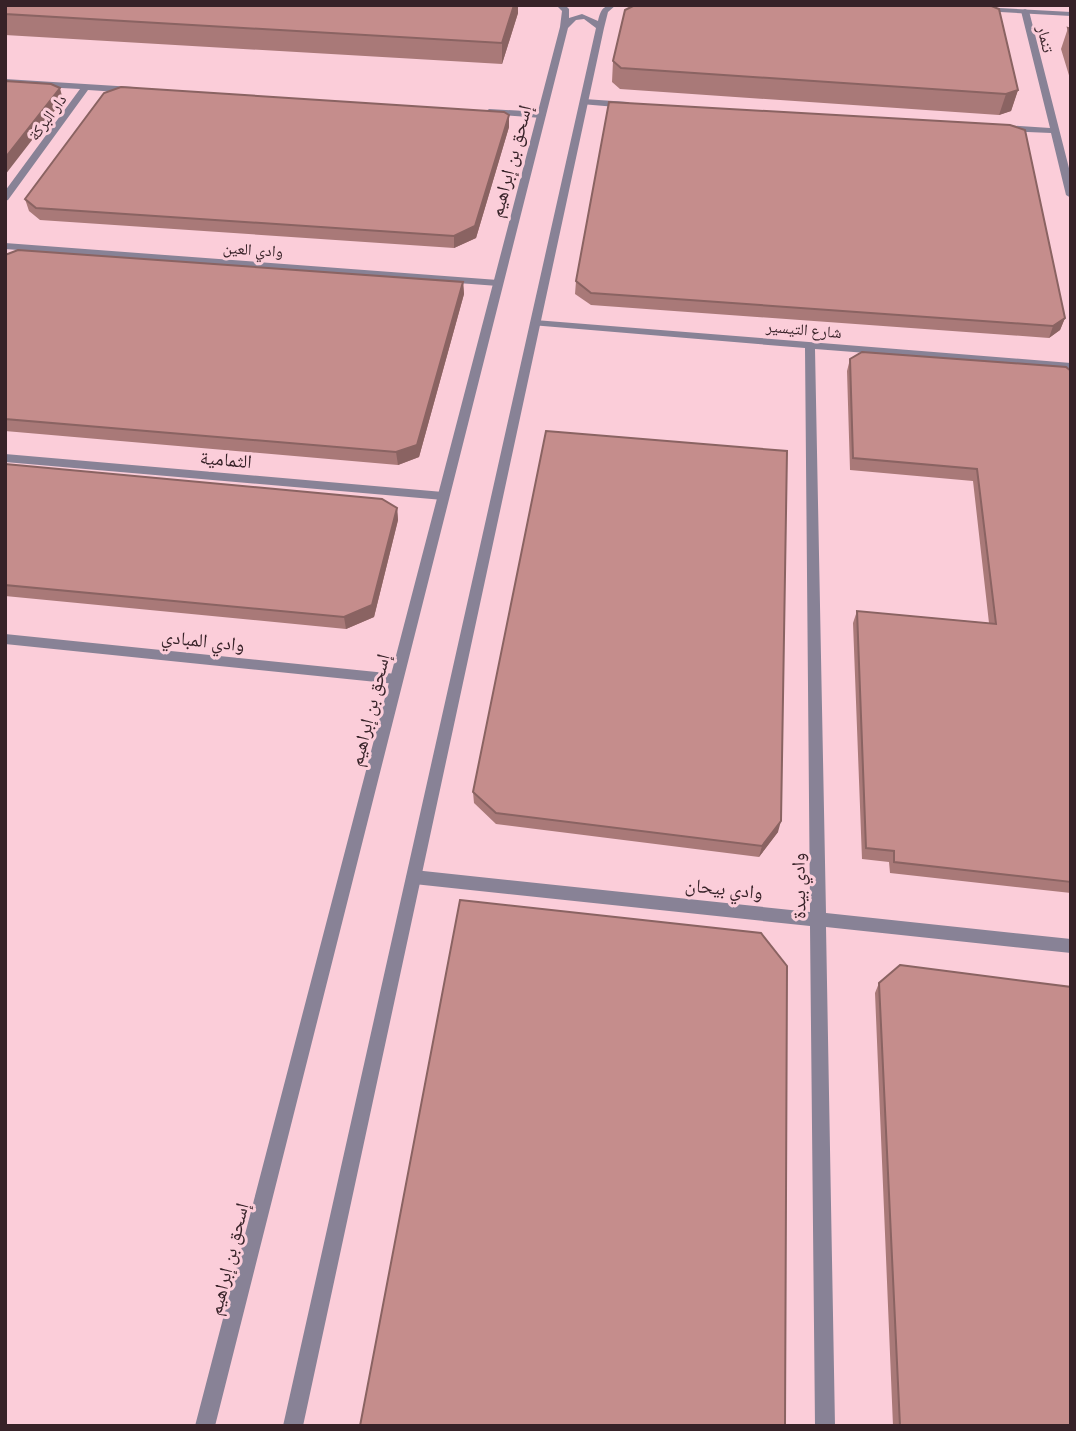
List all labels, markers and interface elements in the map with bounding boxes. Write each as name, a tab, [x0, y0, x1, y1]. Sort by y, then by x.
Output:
street label: تنمار	[1033, 23, 1058, 55]
street label: دار البركة	[24, 91, 70, 144]
street label: إسحق بن إبراهيم	[484, 102, 538, 220]
street label: وادي العين	[222, 238, 284, 264]
street label: شارع التيسير	[764, 317, 842, 343]
street label: الثمامية	[199, 446, 253, 473]
street label: وادي المبادي	[160, 625, 246, 660]
street label: إسحق بن إبراهيم	[344, 651, 396, 769]
street label: وادي بيدة	[786, 853, 814, 919]
street label: وادي بيحان	[684, 873, 764, 908]
street label: إسحق بن إبراهيم	[203, 1200, 255, 1318]

